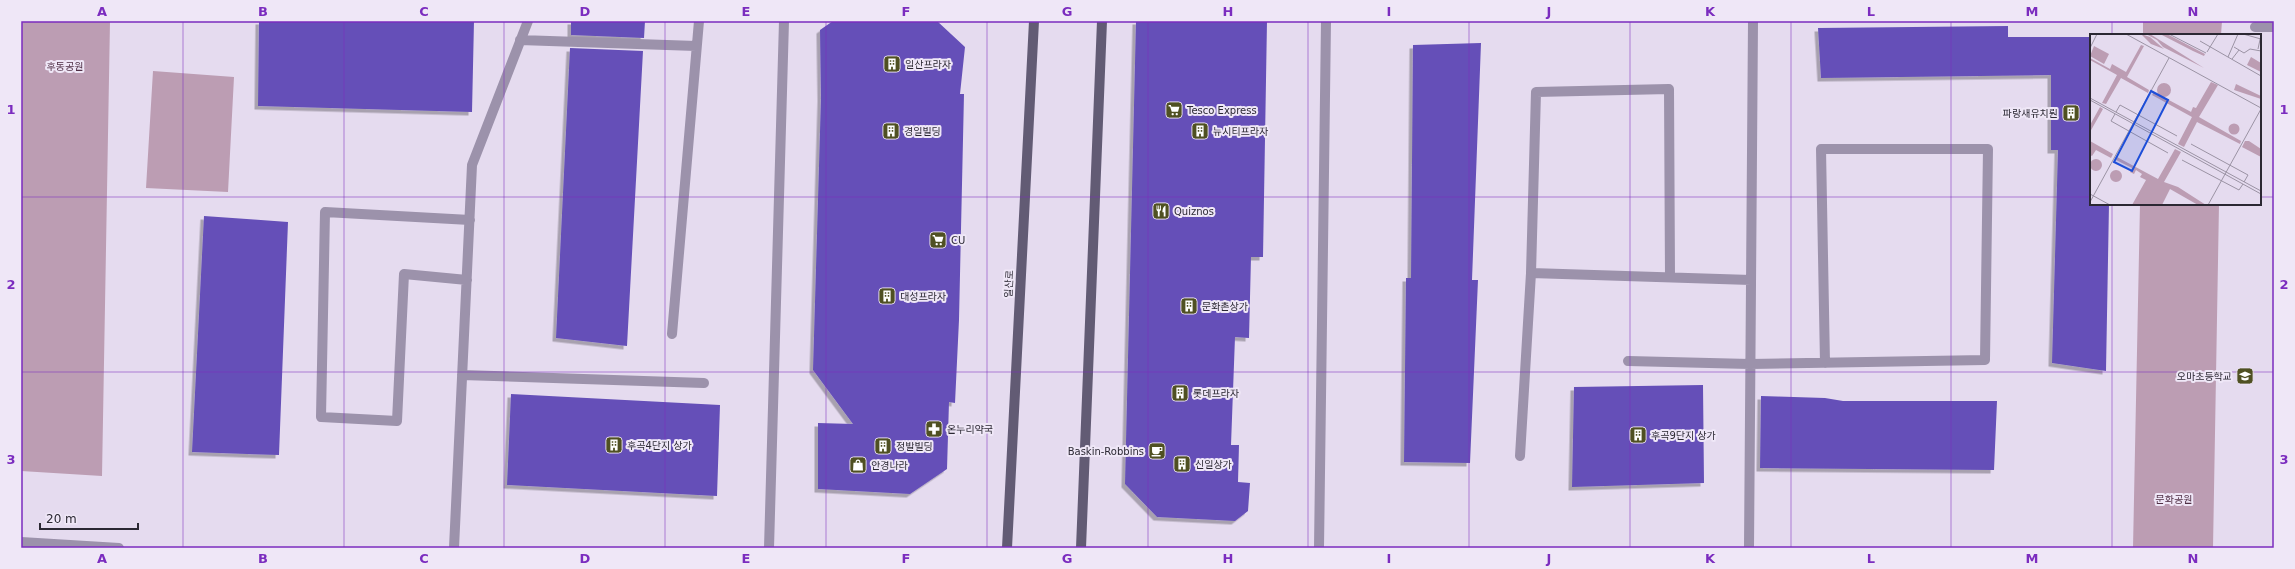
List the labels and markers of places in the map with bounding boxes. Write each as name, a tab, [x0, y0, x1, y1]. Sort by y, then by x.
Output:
building icon: 일산프라자	[882, 54, 902, 74]
place label: 일산프라자	[905, 59, 952, 70]
supermarket icon: Tesco Express	[1164, 100, 1184, 120]
building icon: 파랑새유치뤈	[2061, 103, 2081, 123]
place label: Tesco Express	[1186, 105, 1257, 116]
place label: 파랑새유치뤈	[2003, 108, 2058, 119]
building icon: 경일빌딩	[881, 121, 901, 141]
building icon: 뉴시티프라자	[1190, 121, 1210, 141]
place label: 경일빌딩	[904, 126, 941, 137]
place label: 뉴시티프라자	[1213, 126, 1269, 137]
restaurant icon: Quiznos	[1151, 201, 1171, 221]
place label: Quiznos	[1174, 206, 1214, 217]
supermarket icon: CU	[928, 230, 948, 250]
place label: CU	[951, 235, 965, 246]
building icon: 대성프라자	[877, 286, 897, 306]
place label: 대성프라자	[900, 291, 947, 302]
building icon: 문화촌상가	[1179, 296, 1199, 316]
place label: 문화촌상가	[1202, 301, 1248, 312]
school or university icon: 오마초등학교	[2235, 366, 2255, 386]
place label: 오마초등학교	[2177, 371, 2232, 382]
building icon: 롯데프라자	[1170, 383, 1190, 403]
place label: 롯데프라자	[1193, 388, 1240, 399]
pharmacy icon: 온누리약국	[924, 419, 944, 439]
place label: 온누리약국	[947, 424, 993, 435]
building icon: 후곡9단지 상가	[1628, 425, 1648, 445]
place label: 후곡9단지 상가	[1651, 430, 1716, 441]
building icon: 후곡4단지 상가	[604, 435, 624, 455]
building icon: 정발빌딩	[873, 436, 893, 456]
place label: 후곡4단지 상가	[627, 440, 692, 451]
place label: 정발빌딩	[896, 441, 933, 452]
cafe icon: Baskin-Robbins	[1147, 441, 1167, 461]
place label: Baskin-Robbins	[1068, 446, 1144, 457]
building icon: 신일상가	[1172, 454, 1192, 474]
shop icon: 안경나라	[848, 455, 868, 475]
place label: 신일상가	[1195, 459, 1232, 470]
place label: 안경나라	[871, 460, 909, 471]

